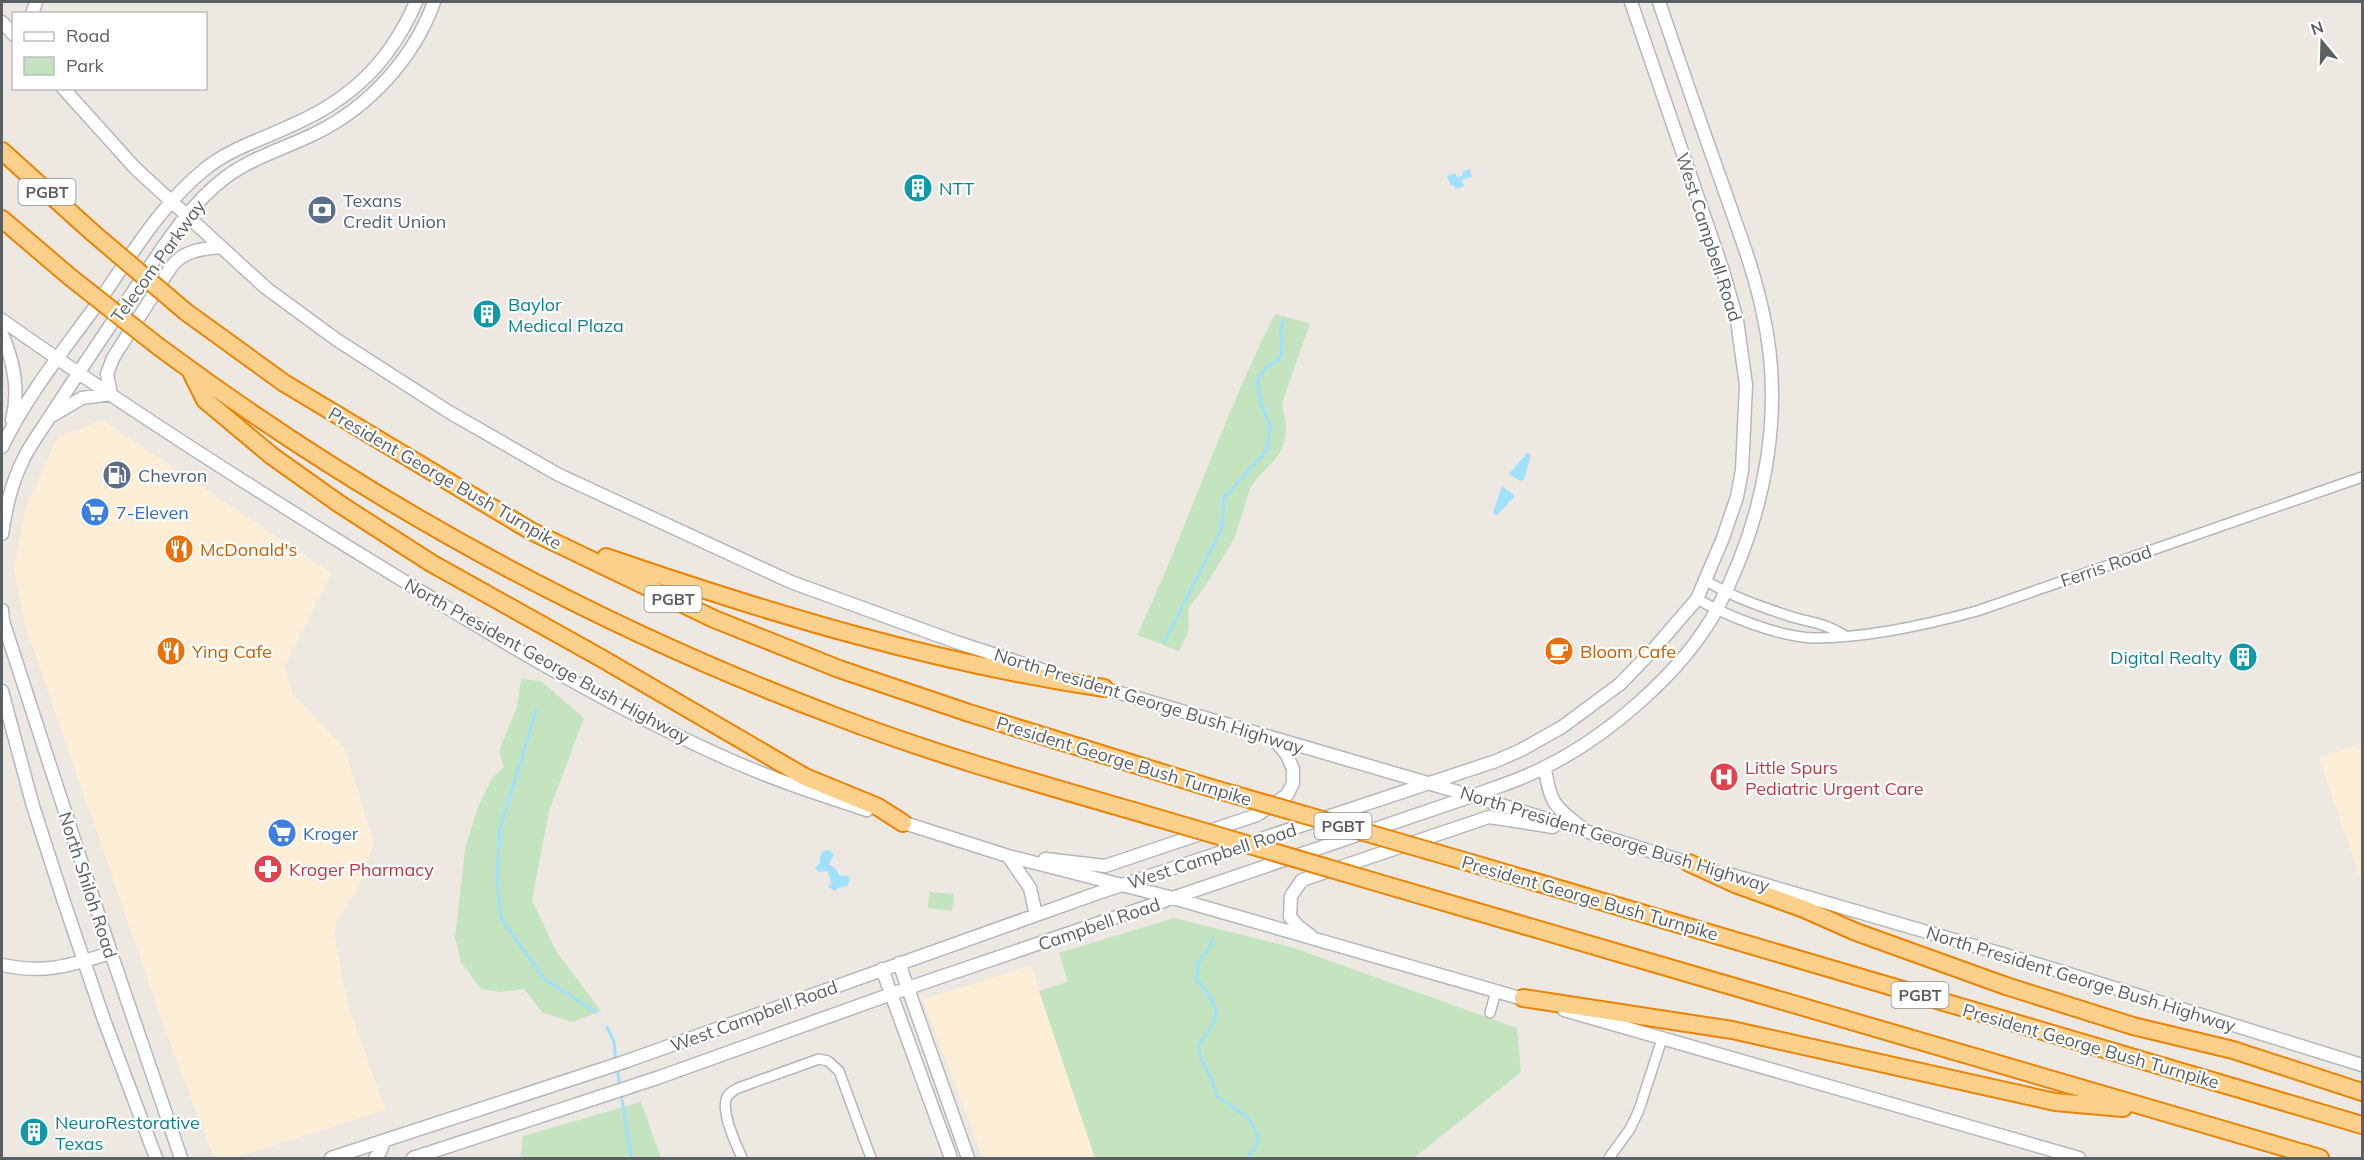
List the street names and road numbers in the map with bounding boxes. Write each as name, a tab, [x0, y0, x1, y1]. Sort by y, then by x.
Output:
street label: West Campbell Road	[1671, 150, 1747, 324]
road number: PGBT	[18, 179, 76, 205]
street label: Telecom Parkway	[106, 195, 211, 327]
street label: President George Bush Turnpike	[324, 402, 566, 554]
street label: Ferris Road	[2057, 540, 2155, 592]
street label: North President George Bush Highway	[400, 573, 694, 749]
road number: PGBT	[644, 586, 702, 612]
street label: North President George Bush Highway	[992, 643, 1307, 759]
street label: President George Bush Turnpike	[994, 711, 1254, 811]
street label: North President George Bush Highway	[1458, 781, 1773, 897]
street label: North Shiloh Road	[54, 809, 122, 961]
road number: PGBT	[1314, 813, 1372, 839]
street label: West Campbell Road	[1125, 818, 1299, 894]
street label: President George Bush Turnpike	[1459, 850, 1721, 946]
street label: Campbell Road	[1035, 892, 1163, 956]
street label: North President George Bush Highway	[1924, 921, 2239, 1037]
street label: West Campbell Road	[667, 975, 841, 1057]
road number: PGBT	[1892, 982, 1948, 1008]
street label: President George Bush Turnpike	[1960, 998, 2222, 1094]

